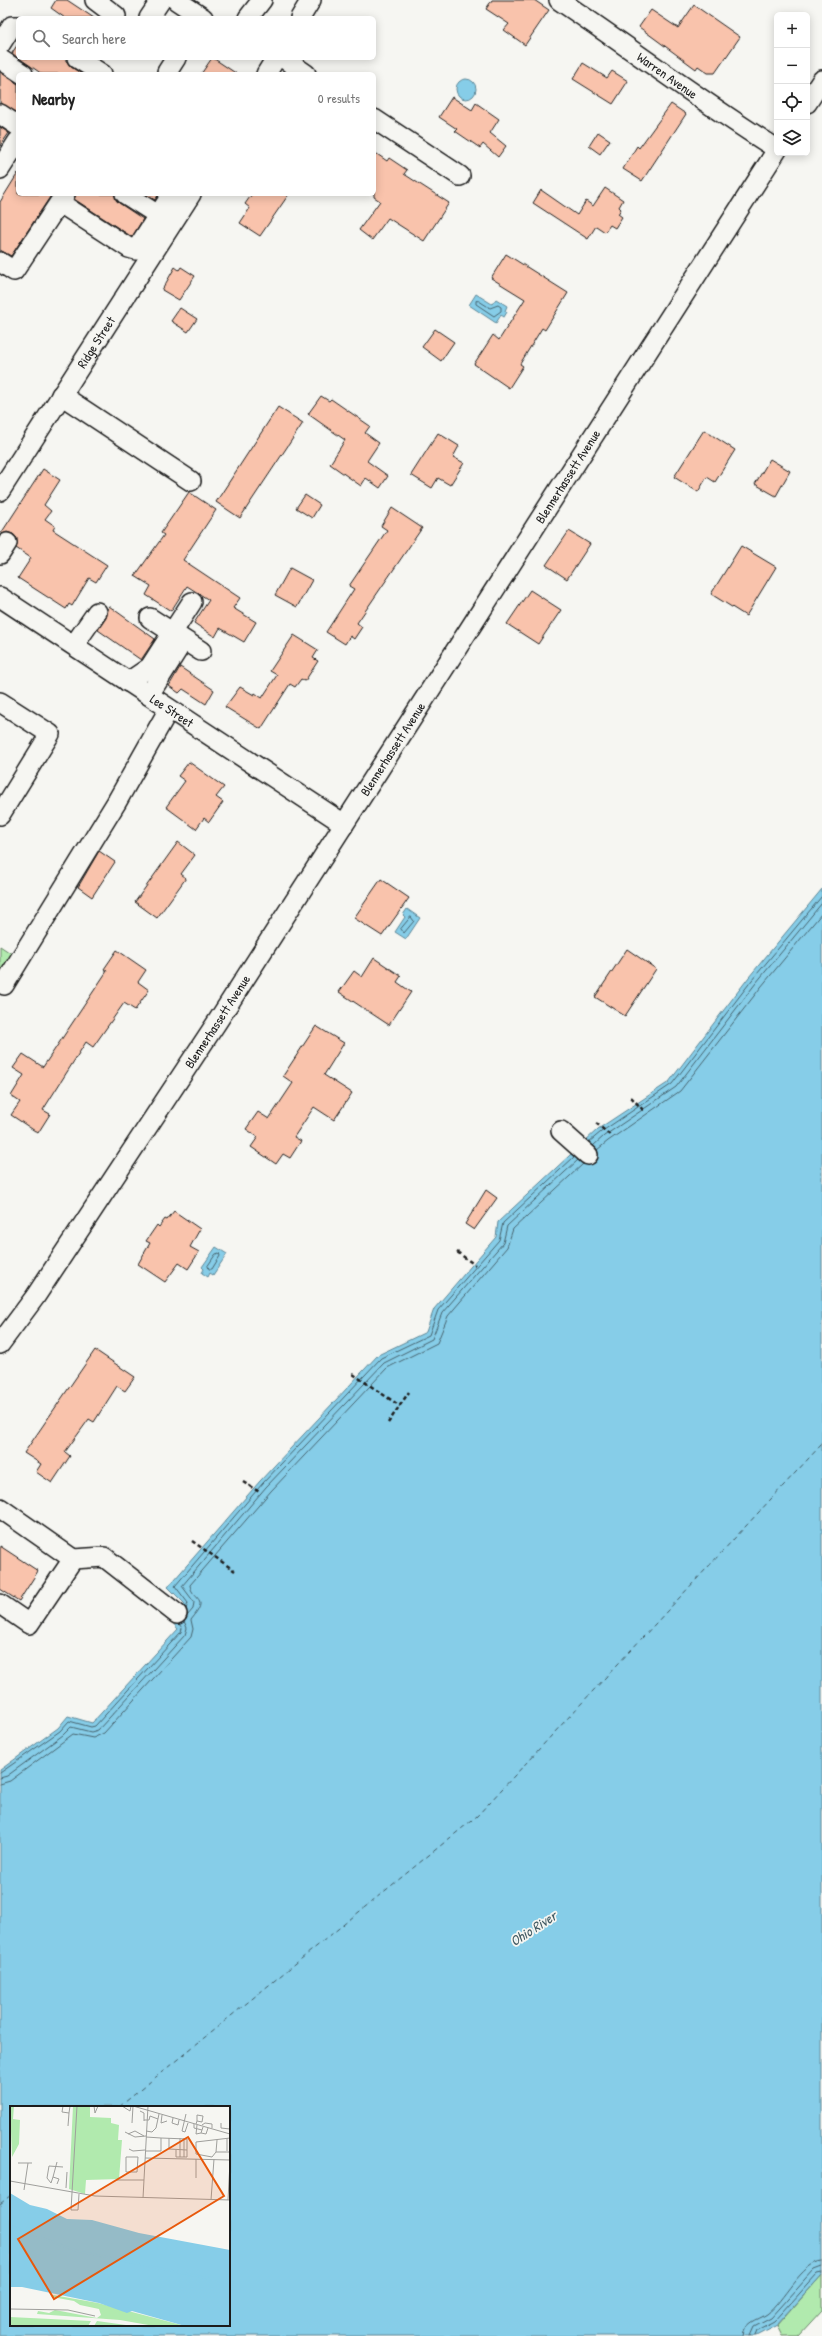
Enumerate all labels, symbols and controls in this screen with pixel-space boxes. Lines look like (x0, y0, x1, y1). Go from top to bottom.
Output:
map controls (774, 12, 810, 156)
button: + (774, 12, 810, 48)
search box (16, 16, 376, 60)
icon: search (30, 27, 52, 49)
text: Search here (62, 28, 126, 49)
street label: Warren Avenue (633, 48, 701, 103)
button: − (774, 48, 810, 84)
button: locate (774, 84, 810, 120)
text: Nearby (32, 87, 75, 110)
text: 0 results (318, 89, 360, 107)
button: layers (774, 120, 810, 156)
street label: Ridge Street (72, 312, 119, 371)
street label: Blennerhassett Avenue (531, 426, 604, 527)
street label: Lee Street (147, 690, 198, 732)
street label: Blennerhassett Avenue (356, 699, 429, 799)
street label: Blennerhassett Avenue (180, 971, 254, 1071)
water label: Ohio River (506, 1905, 561, 1950)
inset map (10, 2106, 230, 2326)

